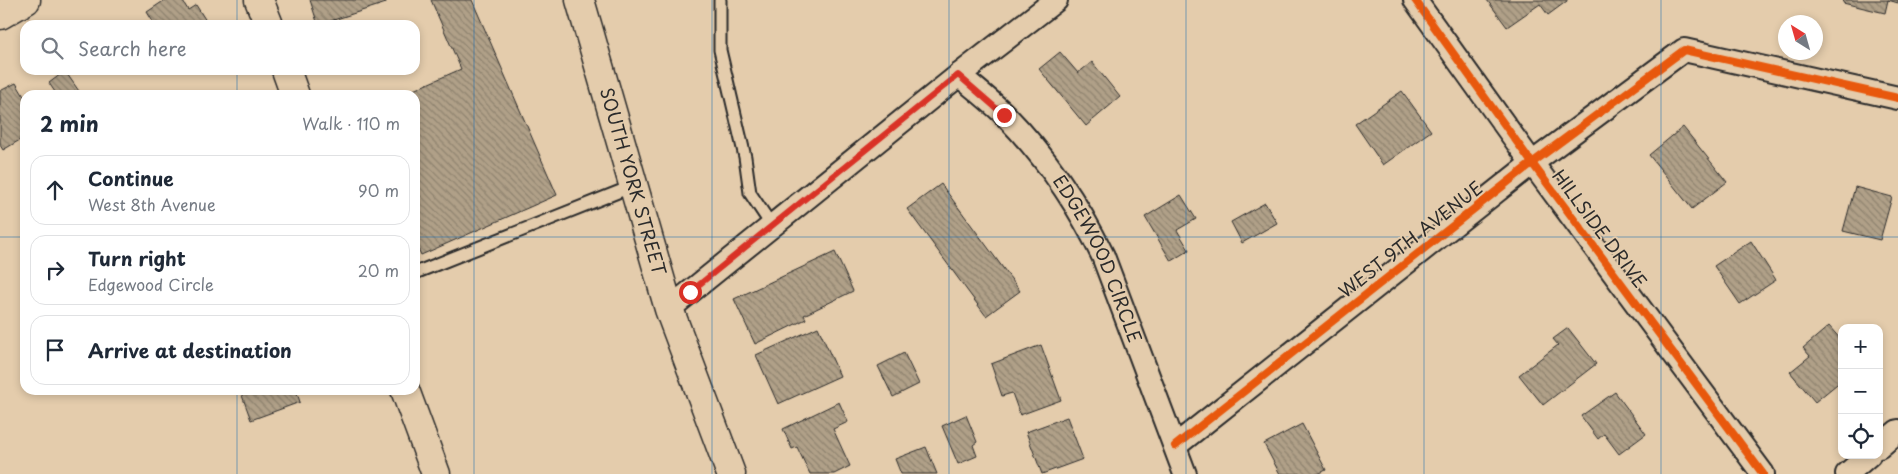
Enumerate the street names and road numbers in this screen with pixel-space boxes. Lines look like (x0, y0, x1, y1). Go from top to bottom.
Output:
street label: SOUTH YORK STREET (594, 84, 674, 279)
street label: HILLSIDE DRIVE (1547, 163, 1654, 293)
street label: EDGEWOOD CIRCLE (1047, 169, 1150, 347)
street label: WEST 9TH AVENUE (1332, 174, 1488, 304)

